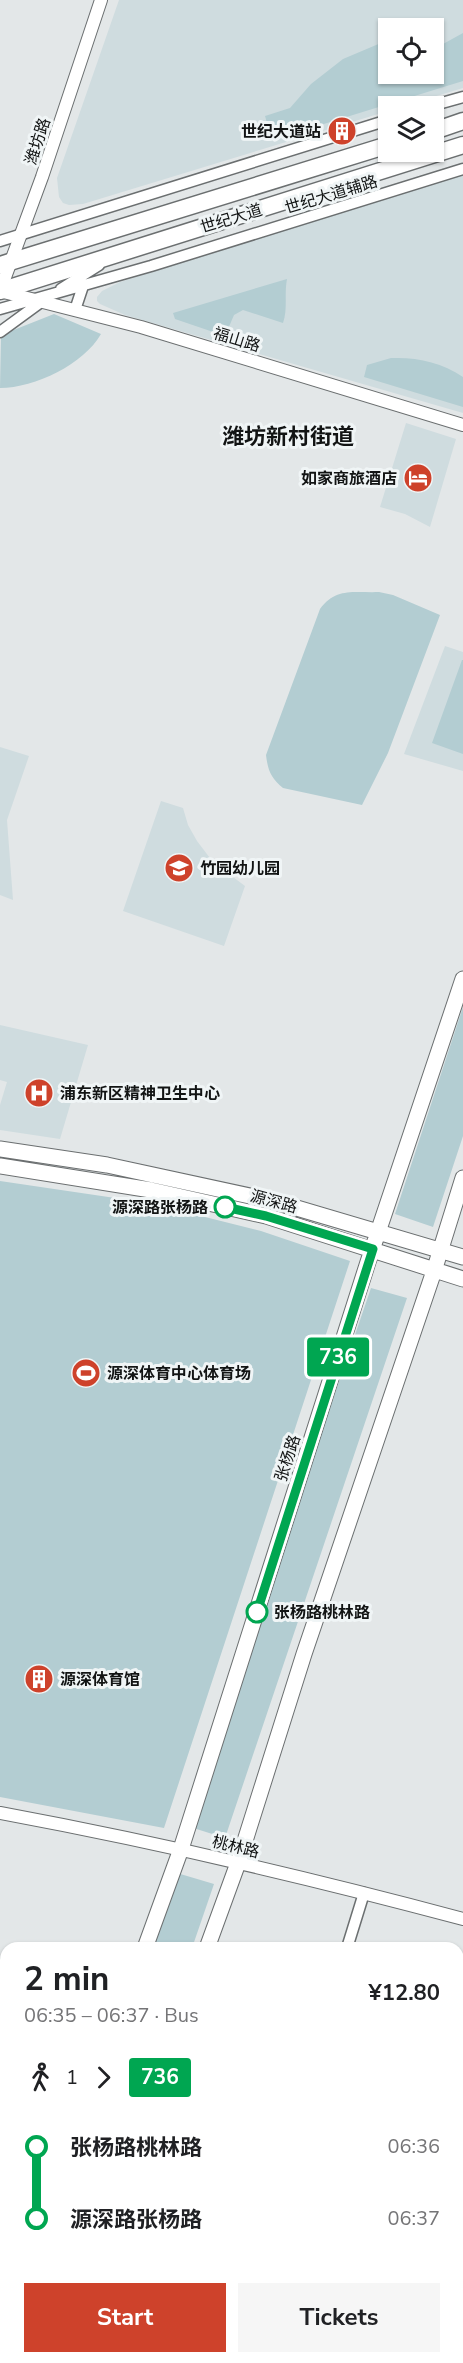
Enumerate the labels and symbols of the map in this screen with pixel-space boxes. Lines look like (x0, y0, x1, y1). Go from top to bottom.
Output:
street label: 潍坊路 (20, 115, 56, 168)
building icon: 世纪大道站 (326, 115, 358, 147)
place label: 世纪大道站 (241, 121, 321, 143)
street label: 世纪大道辅路 (282, 170, 380, 220)
street label: 世纪大道 (197, 199, 265, 239)
street label: 福山路 (211, 322, 263, 357)
district label: 潍坊新村街道 (222, 422, 354, 452)
hotel icon: 如家商旅酒店 (402, 462, 434, 494)
place label: 如家商旅酒店 (301, 468, 397, 490)
school or university icon: 竹园幼儿园 (163, 852, 195, 884)
place label: 竹园幼儿园 (200, 858, 280, 880)
hospital icon: 浦东新区精神卫生中心 (23, 1077, 55, 1109)
place label: 浦东新区精神卫生中心 (60, 1083, 220, 1105)
street label: 源深路 (248, 1185, 300, 1219)
marker: 源深路张杨路 (214, 1196, 236, 1218)
place label: 源深路张杨路 (112, 1197, 208, 1219)
line badge: 736 (304, 1338, 372, 1376)
sports icon: 源深体育中心体育场 (70, 1357, 102, 1389)
place label: 源深体育中心体育场 (107, 1363, 251, 1385)
street label: 张杨路 (270, 1432, 306, 1485)
marker: 张杨路桃林路 (246, 1601, 268, 1623)
place label: 张杨路桃林路 (274, 1602, 370, 1624)
building icon: 源深体育馆 (23, 1663, 55, 1695)
place label: 源深体育馆 (60, 1669, 140, 1691)
street label: 桃林路 (210, 1830, 262, 1863)

